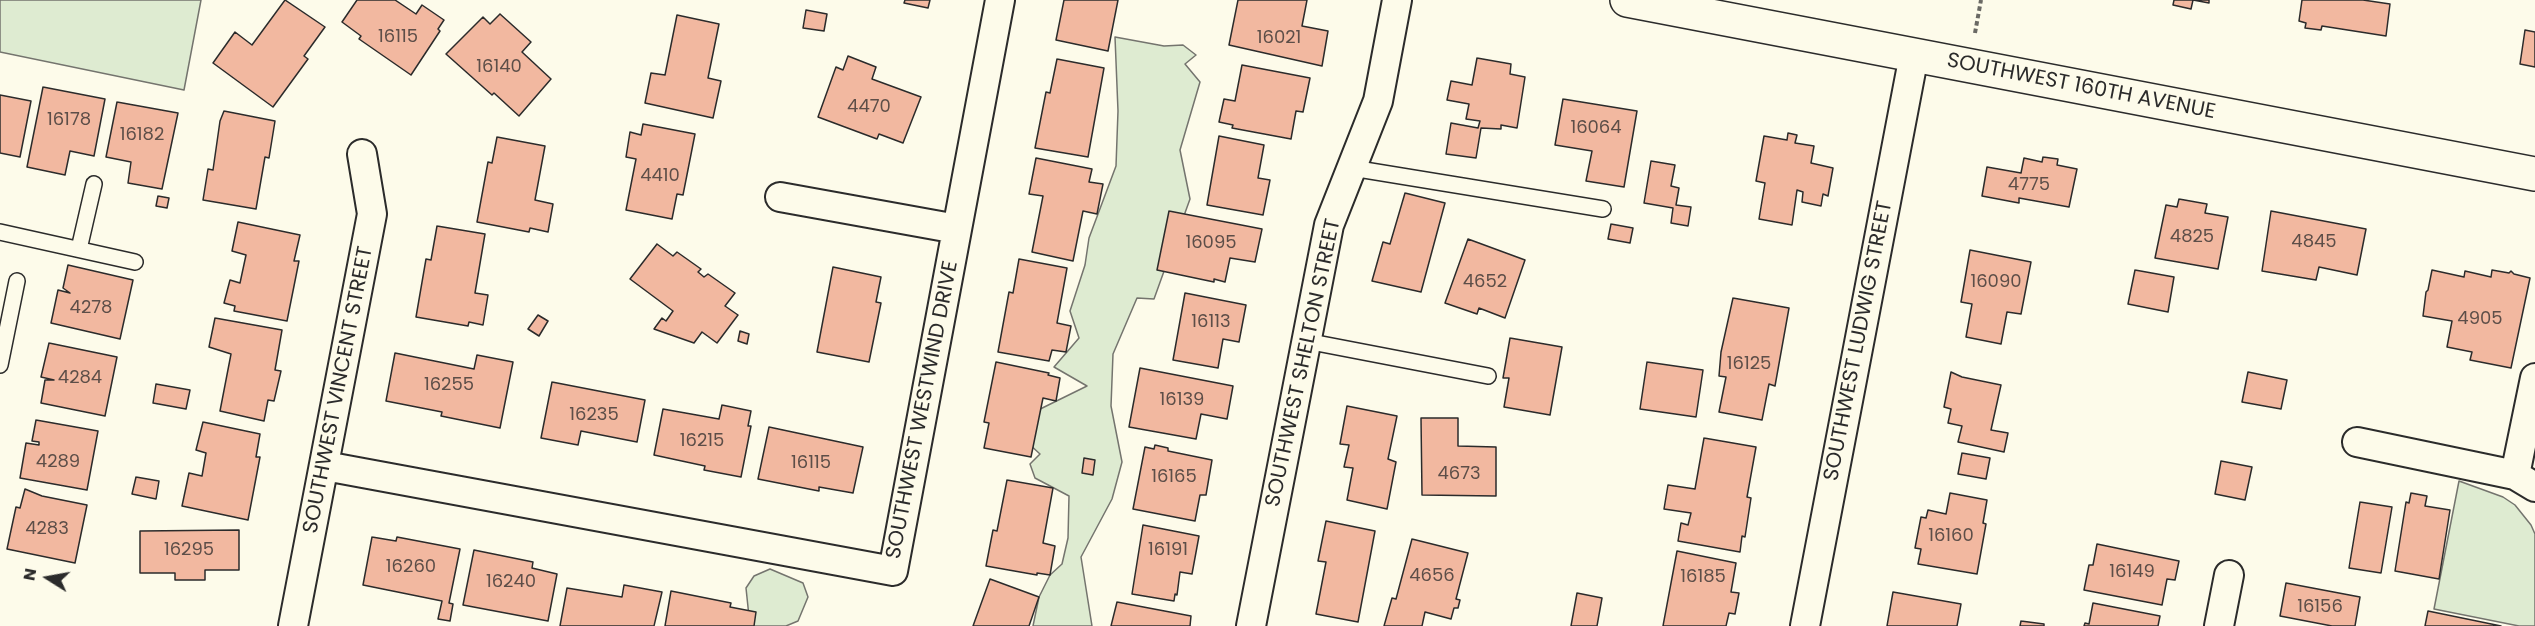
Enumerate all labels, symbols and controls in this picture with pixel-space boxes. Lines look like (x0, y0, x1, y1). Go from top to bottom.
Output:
house number: 16115 (378, 26, 418, 48)
house number: 16021 (1257, 27, 1301, 49)
street label: SOUTHWEST 160TH AVENUE (1945, 49, 2217, 125)
house number: 16140 (476, 56, 522, 78)
house number: 4470 (847, 96, 891, 118)
house number: 16178 (47, 109, 91, 131)
house number: 16064 (1570, 117, 1622, 139)
house number: 16182 (120, 124, 164, 146)
house number: 4410 (640, 165, 680, 187)
house number: 4775 (2008, 174, 2050, 196)
street label: SOUTHWEST LUDWIG STREET (1819, 199, 1899, 483)
street label: SOUTHWEST SHELTON STREET (1261, 217, 1347, 509)
house number: 4825 (2170, 226, 2214, 248)
house number: 4845 (2291, 231, 2337, 253)
house number: 16095 (1185, 232, 1237, 254)
street label: SOUTHWEST VINCENT STREET (299, 244, 379, 536)
street label: SOUTHWEST WESTWIND DRIVE (882, 259, 964, 561)
house number: 4652 (1463, 271, 1507, 293)
house number: 16090 (1970, 271, 2022, 293)
house number: 4278 (70, 297, 112, 319)
house number: 4905 (2457, 308, 2503, 330)
house number: 16113 (1191, 311, 1231, 333)
house number: 16125 (1727, 353, 1771, 375)
house number: 4284 (58, 367, 102, 389)
house number: 16255 (424, 374, 474, 396)
house number: 16139 (1160, 389, 1204, 411)
house number: 16235 (569, 404, 619, 426)
house number: 16215 (680, 430, 724, 452)
house number: 4289 (36, 451, 80, 473)
house number: 16115 (791, 452, 831, 474)
house number: 4673 (1437, 463, 1481, 485)
house number: 16165 (1151, 466, 1197, 488)
house number: 4283 (25, 518, 69, 540)
house number: 16160 (1928, 525, 1974, 547)
house number: 16295 (164, 539, 214, 561)
house number: 16191 (1148, 539, 1188, 561)
north arrow (18, 548, 78, 608)
house number: 16260 (386, 556, 436, 578)
house number: 16149 (2109, 561, 2155, 583)
house number: 4656 (1409, 565, 1455, 587)
text: N (17, 566, 42, 583)
house number: 16185 (1680, 566, 1726, 588)
house number: 16240 (486, 571, 536, 593)
house number: 16156 (2297, 596, 2343, 618)

